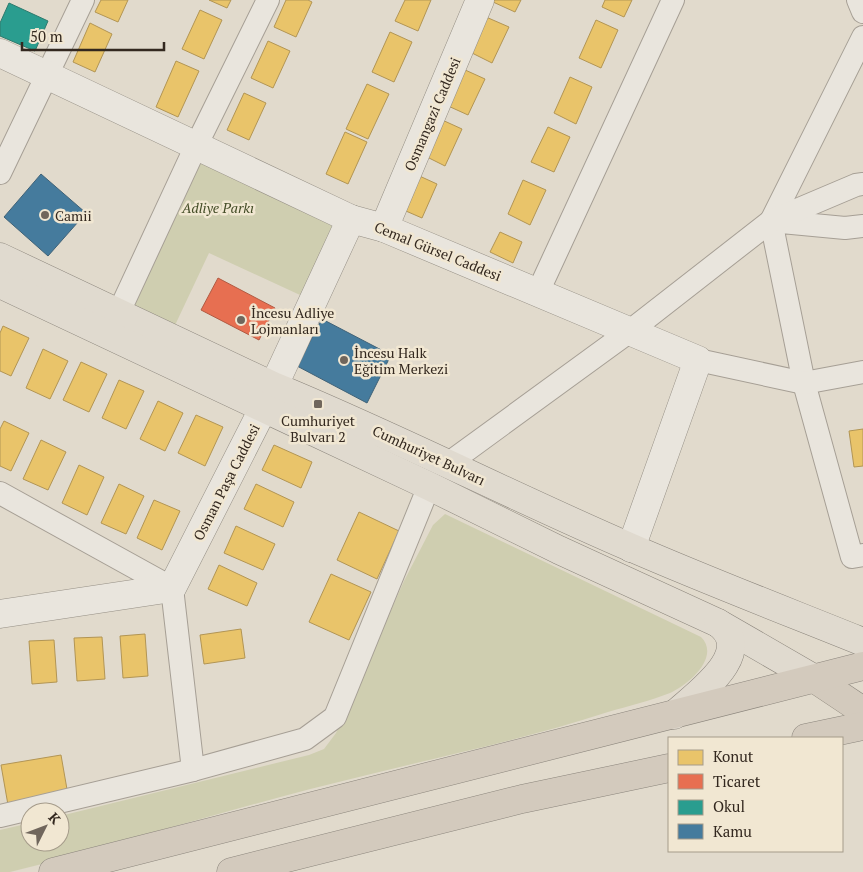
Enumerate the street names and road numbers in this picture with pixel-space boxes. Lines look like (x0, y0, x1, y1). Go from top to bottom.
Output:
street label: Osmangazi Caddesi (399, 54, 465, 174)
street label: Cemal Gürsel Caddesi (372, 217, 504, 285)
street label: Osman Paşa Caddesi (188, 420, 264, 544)
street label: Cumhuriyet Bulvarı (370, 421, 488, 489)

